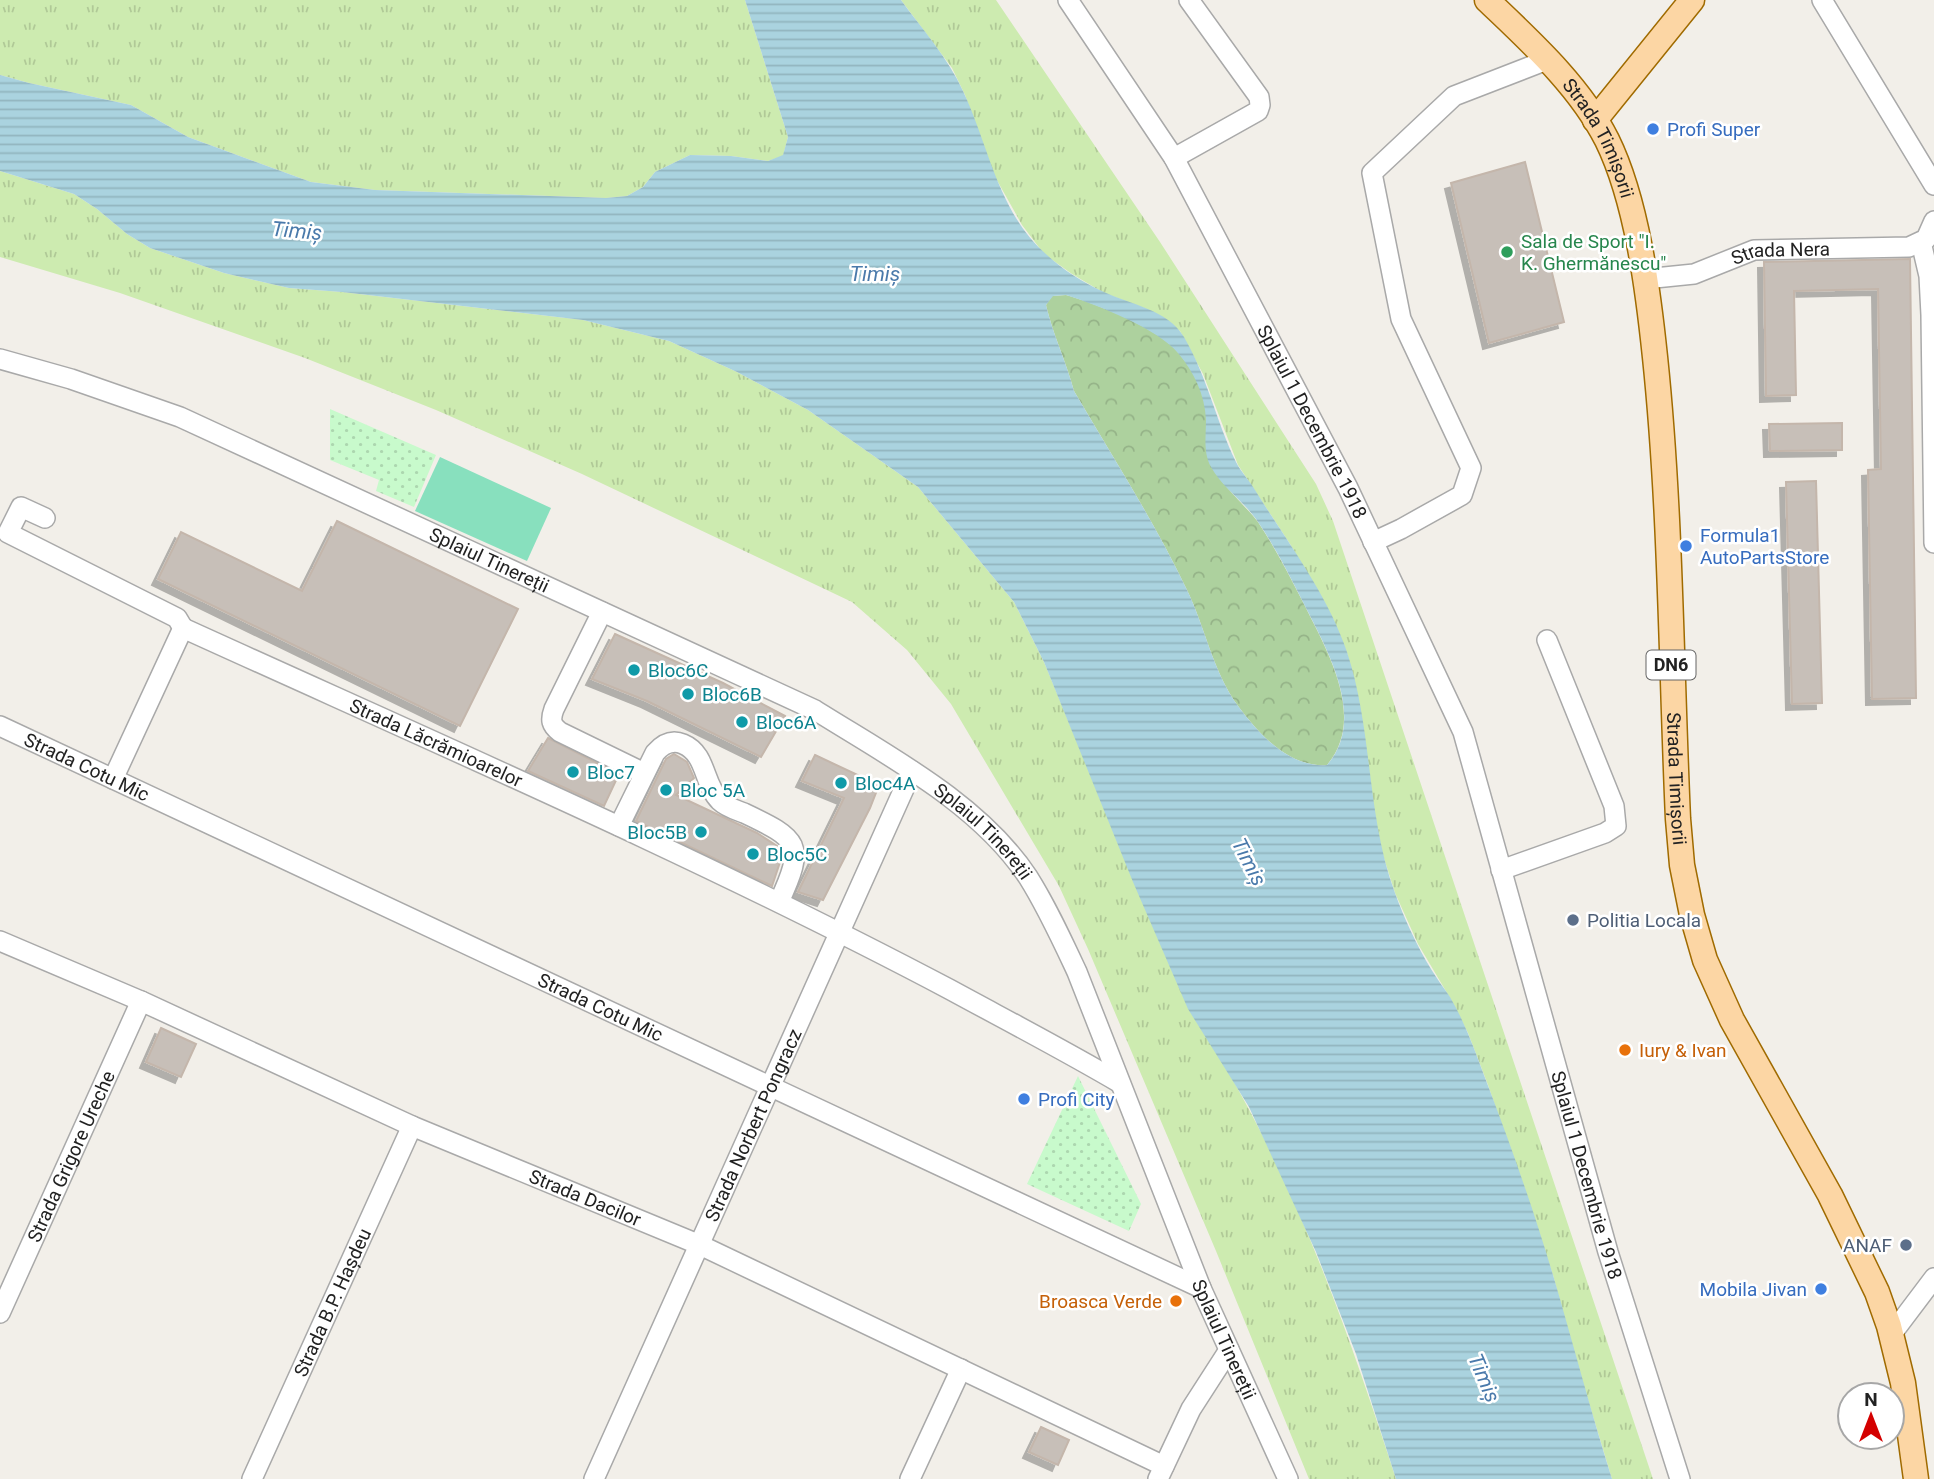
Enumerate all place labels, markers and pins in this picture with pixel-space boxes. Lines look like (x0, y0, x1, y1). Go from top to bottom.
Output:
place label: Profi Super (1667, 118, 1761, 141)
marker: Profi Super (1645, 121, 1661, 137)
place label: Sala de Sport "I. K. Ghermănescu" (1521, 230, 1666, 275)
marker: Sala de Sport "I. K. Ghermănescu" (1499, 244, 1515, 260)
place label: Formula1 AutoPartsStore (1700, 524, 1829, 569)
marker: Formula1 AutoPartsStore (1678, 538, 1694, 554)
place label: Bloc6C (648, 659, 708, 682)
marker: Bloc6C (626, 662, 642, 678)
place label: Bloc6B (702, 683, 762, 706)
marker: Bloc6B (680, 686, 696, 702)
place label: Bloc6A (756, 711, 817, 734)
marker: Bloc6A (734, 714, 750, 730)
place label: Bloc7 (587, 761, 635, 784)
marker: Bloc7 (565, 764, 581, 780)
place label: Bloc4A (855, 772, 916, 795)
marker: Bloc4A (833, 775, 849, 791)
place label: Bloc 5A (680, 779, 746, 802)
marker: Bloc 5A (658, 782, 674, 798)
place label: Bloc5B (627, 821, 687, 844)
marker: Bloc5B (693, 824, 709, 840)
place label: Bloc5C (767, 843, 827, 866)
marker: Bloc5C (745, 846, 761, 862)
place label: Politia Locala (1587, 909, 1701, 932)
marker: Politia Locala (1565, 912, 1581, 928)
place label: Iury & Ivan (1639, 1039, 1727, 1062)
marker: Iury & Ivan (1617, 1042, 1633, 1058)
place label: Profi City (1038, 1088, 1115, 1111)
marker: Profi City (1016, 1091, 1032, 1107)
place label: ANAF (1843, 1234, 1892, 1257)
marker: ANAF (1898, 1237, 1914, 1253)
place label: Mobila Jivan (1700, 1278, 1807, 1301)
marker: Mobila Jivan (1813, 1281, 1829, 1297)
place label: Broasca Verde (1039, 1290, 1162, 1313)
marker: Broasca Verde (1168, 1293, 1184, 1309)

